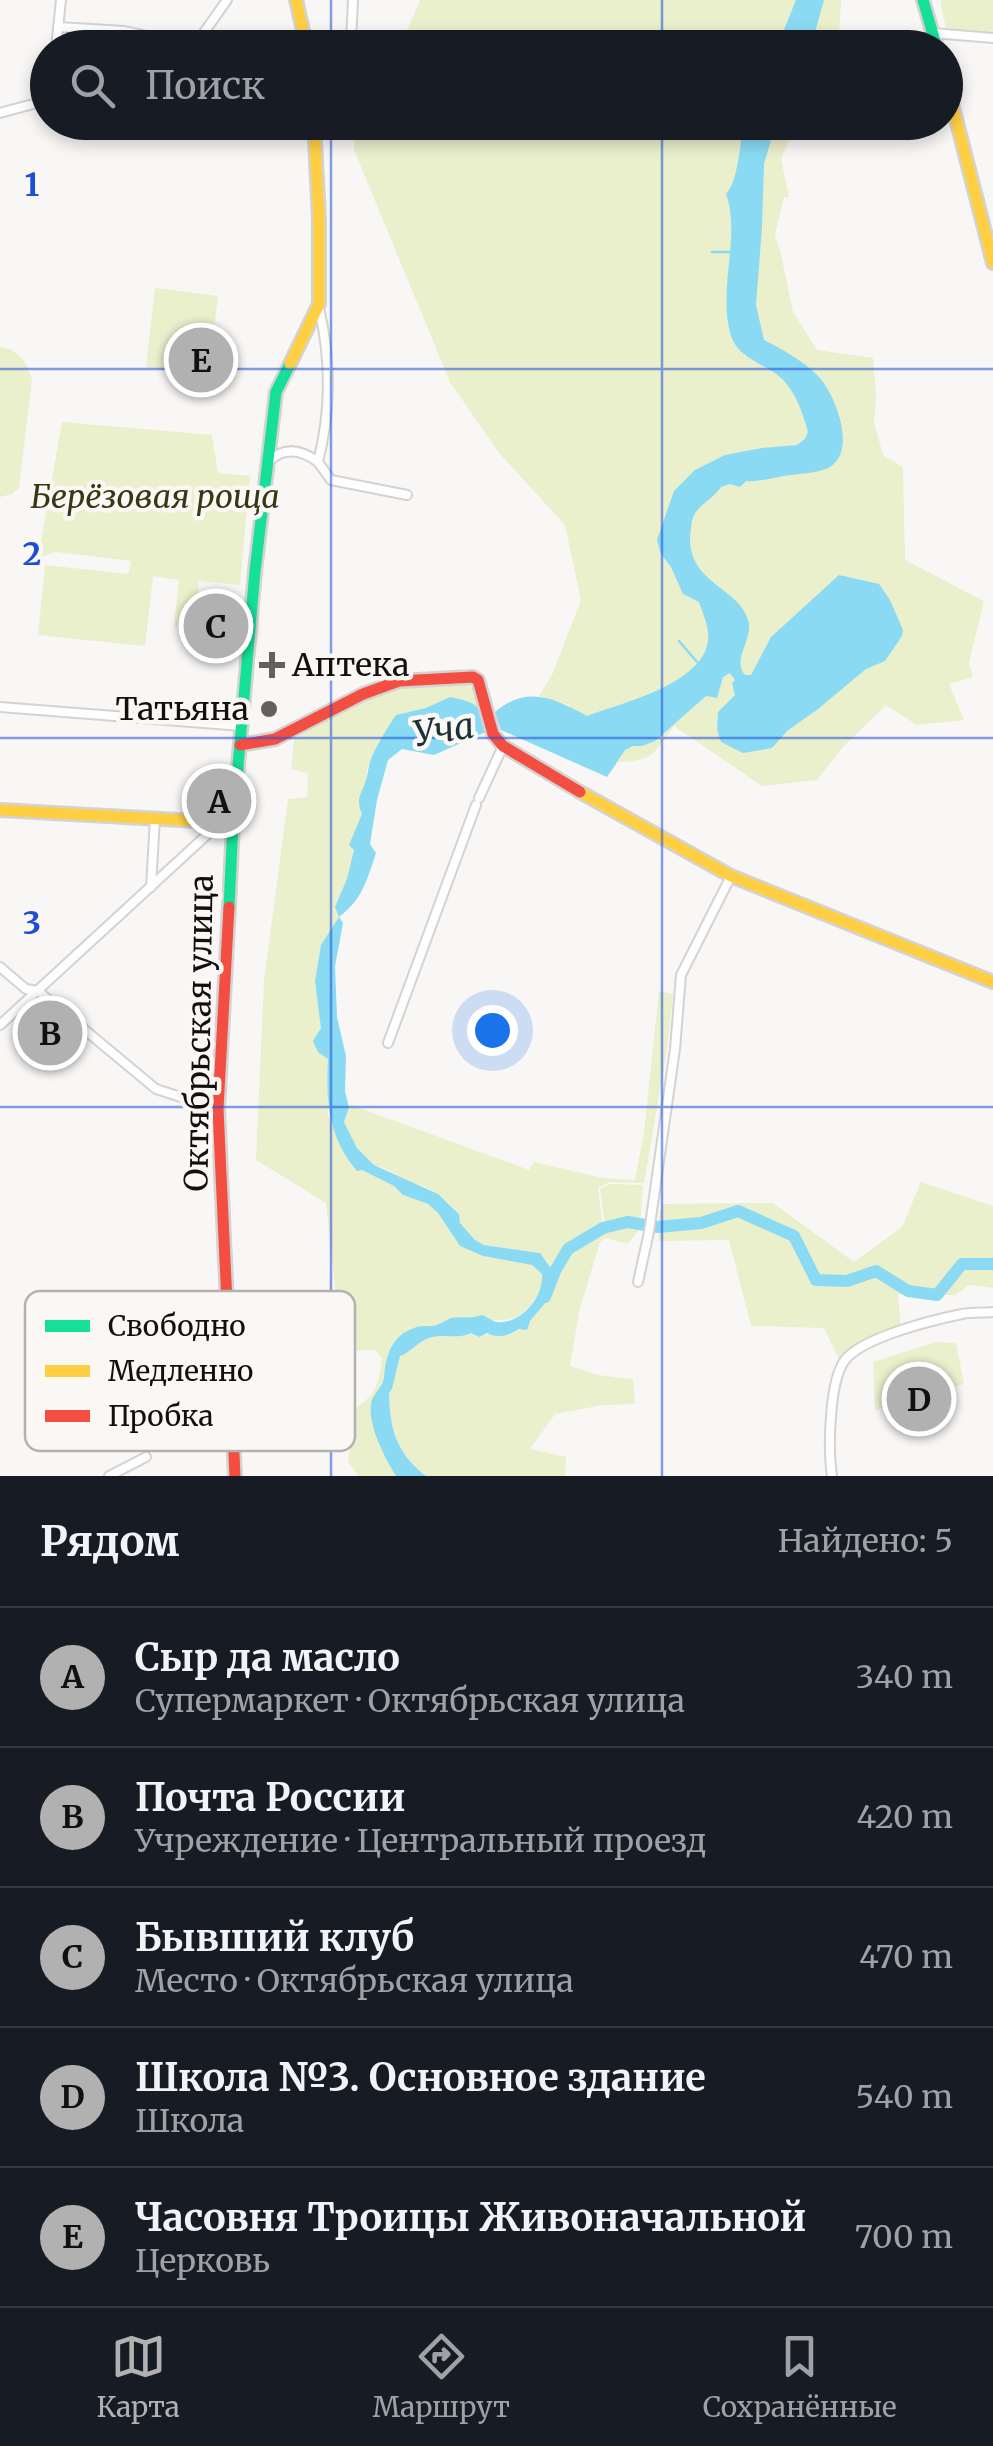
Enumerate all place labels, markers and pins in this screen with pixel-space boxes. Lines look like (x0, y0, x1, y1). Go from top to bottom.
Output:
pin: E (168, 322, 234, 398)
pin: C (184, 588, 248, 664)
place label: Аптека (291, 645, 409, 685)
marker: Аптека (261, 654, 283, 676)
place label: Татьяна (115, 689, 249, 729)
marker: Татьяна (258, 698, 280, 720)
pin: A (186, 764, 252, 838)
pin: B (18, 996, 82, 1070)
pin: D (886, 1362, 952, 1436)

